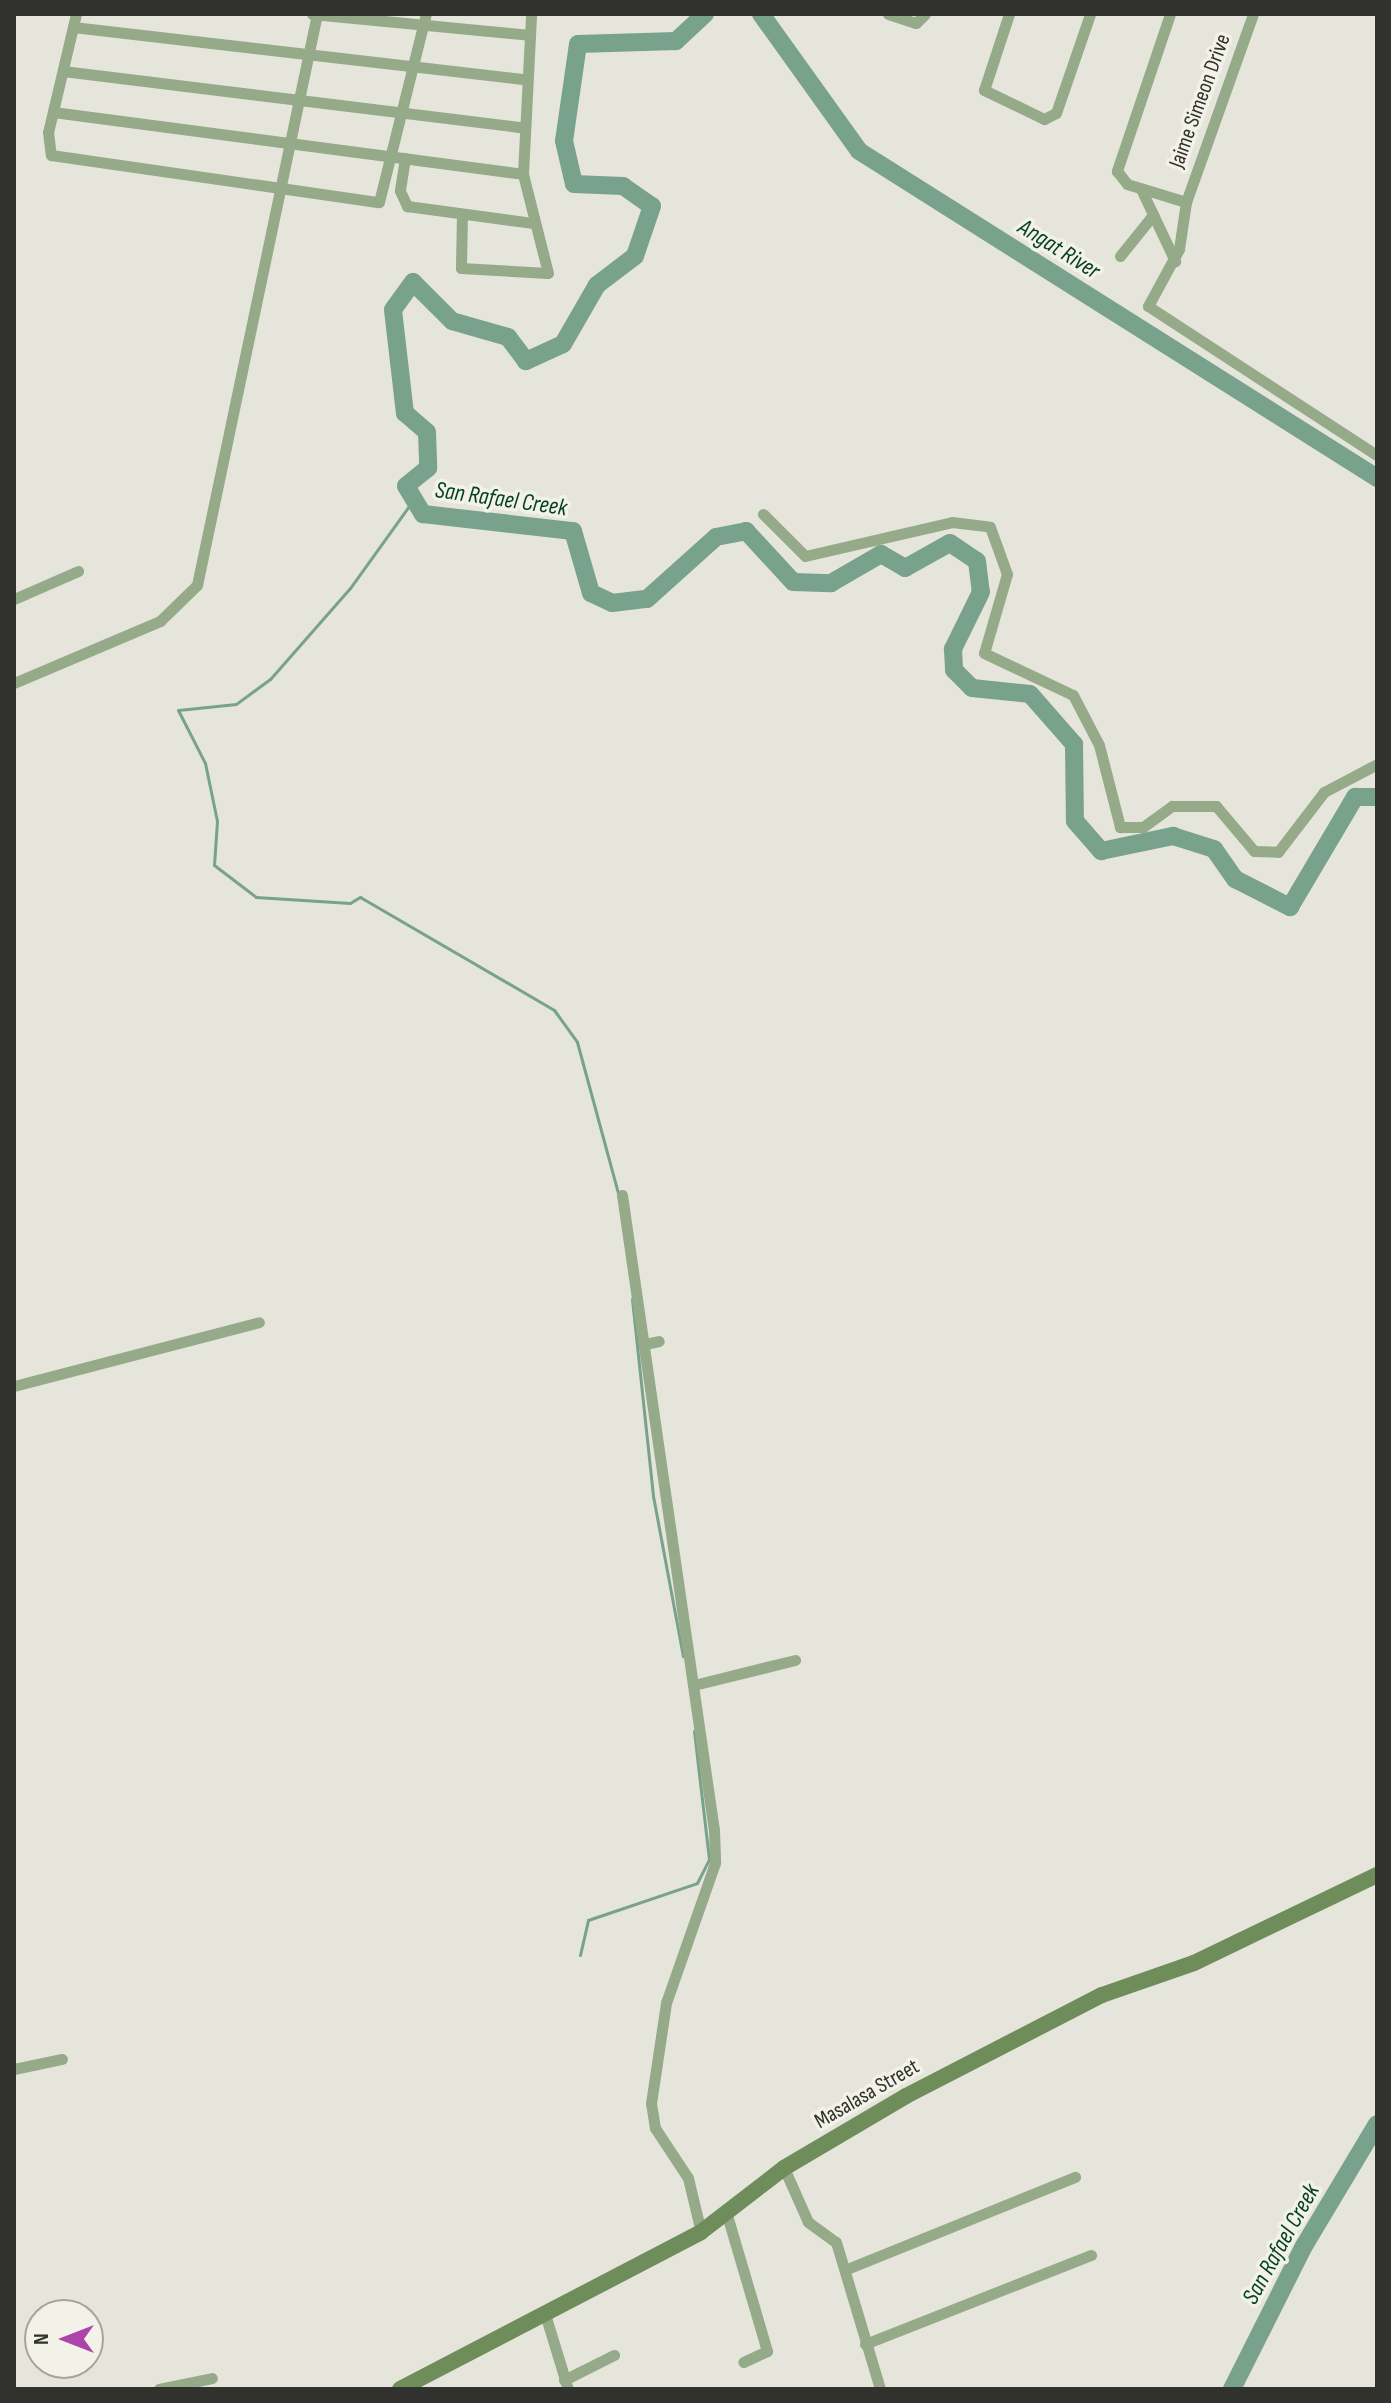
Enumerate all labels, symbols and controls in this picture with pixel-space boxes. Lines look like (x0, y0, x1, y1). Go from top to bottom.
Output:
street label: Jaime Simeon Drive (1164, 30, 1236, 172)
water label: Angat River (1013, 213, 1105, 285)
water label: San Rafael Creek (433, 475, 569, 523)
street label: Masalasa Street (810, 2053, 924, 2135)
water label: San Rafael Creek (1236, 2179, 1326, 2309)
north arrow (24, 2299, 104, 2379)
text: N (28, 2333, 55, 2345)

